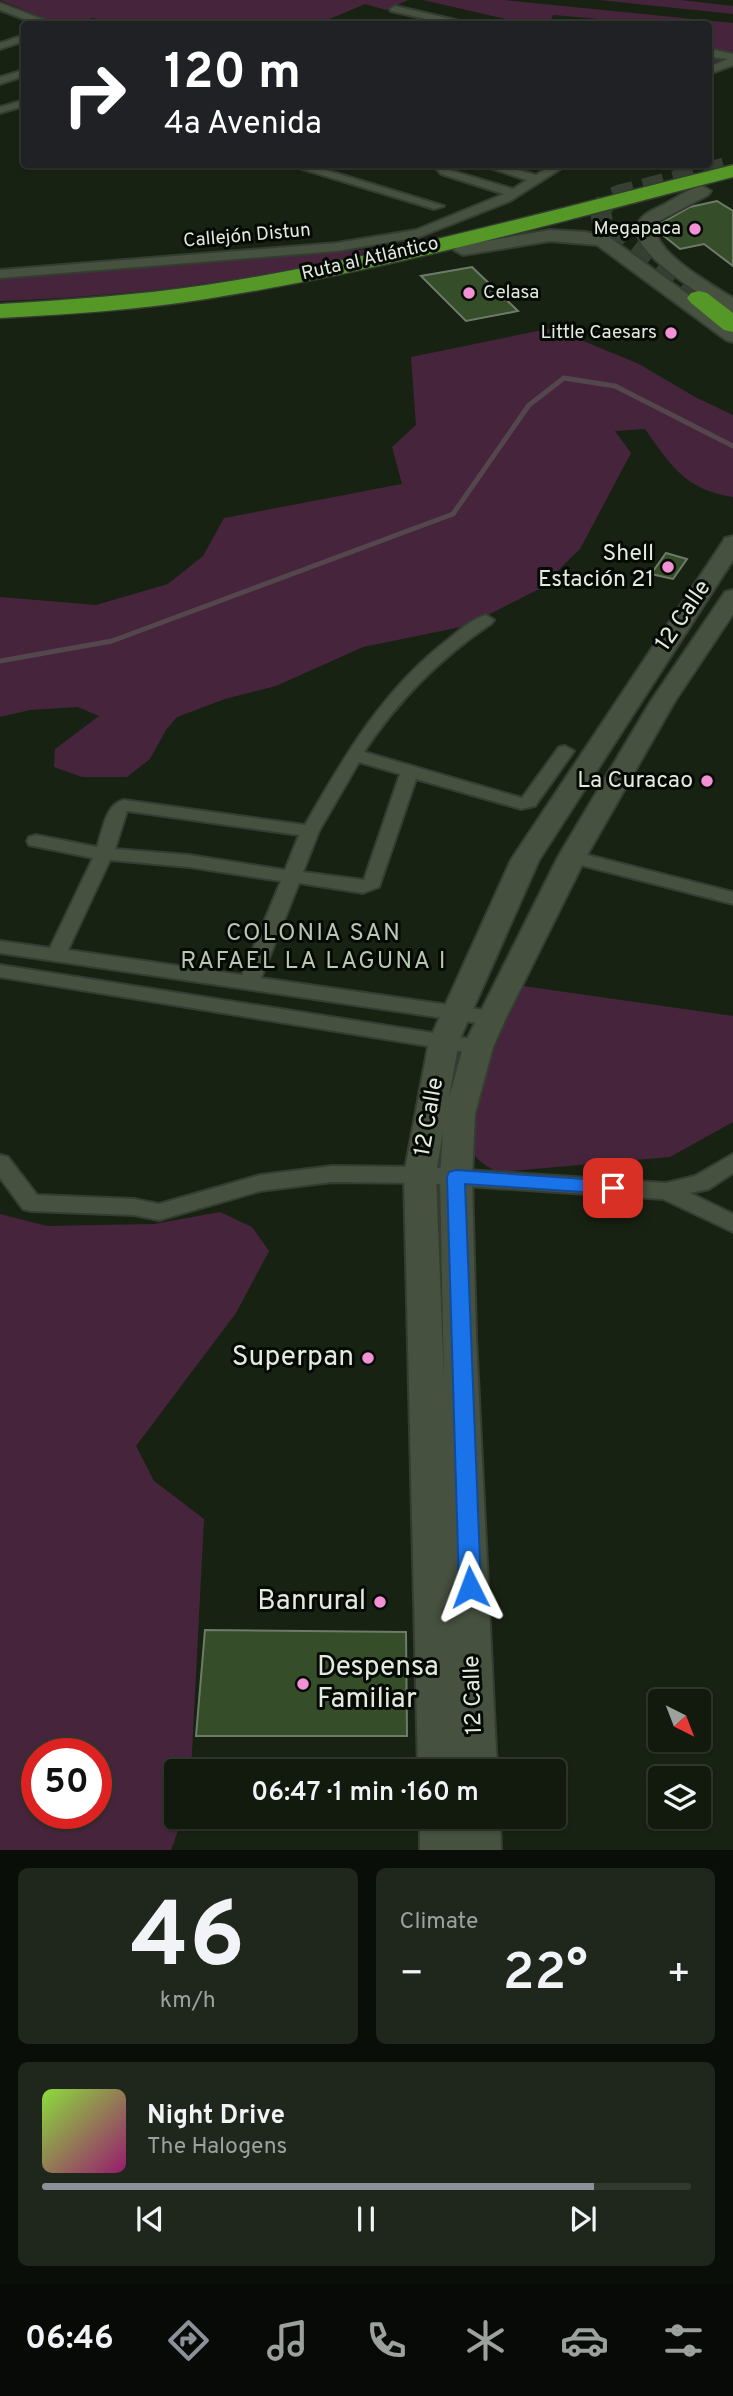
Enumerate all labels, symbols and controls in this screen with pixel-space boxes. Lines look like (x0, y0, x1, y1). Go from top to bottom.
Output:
text: 120 m (164, 44, 301, 106)
icon: right (49, 49, 140, 140)
text: 4a Avenida (164, 105, 322, 145)
place label: Megapaca (593, 217, 681, 241)
street label: Callejón Distun (182, 218, 312, 254)
marker: Megapaca (687, 221, 703, 237)
street label: Ruta al Atlántico (299, 232, 441, 286)
place label: Celasa (483, 281, 539, 305)
marker: Celasa (461, 285, 477, 301)
place label: Little Caesars (541, 321, 657, 345)
marker: Little Caesars (663, 325, 679, 341)
place label: Shell Estación 21 (538, 540, 654, 595)
marker: Shell Estación 21 (660, 559, 676, 575)
street label: 12 Calle (650, 575, 718, 657)
place label: La Curacao (577, 767, 693, 796)
marker: La Curacao (699, 773, 715, 789)
district label: COLONIA SAN RAFAEL LA LAGUNA I (180, 919, 448, 977)
street label: 12 Calle (409, 1075, 451, 1159)
pin (583, 1158, 643, 1218)
icon: arrive (594, 1169, 632, 1207)
place label: Superpan (232, 1340, 354, 1376)
marker: Superpan (360, 1350, 376, 1366)
position arrow (433, 1550, 507, 1624)
place label: Banrural (257, 1584, 366, 1620)
marker: Banrural (372, 1594, 388, 1610)
place label: Despensa Familiar (317, 1650, 439, 1718)
street label: 12 Calle (458, 1655, 490, 1735)
marker: Despensa Familiar (295, 1676, 311, 1692)
north arrow (648, 1689, 710, 1752)
map controls (648, 1689, 711, 1829)
speed limit sign: 50 (21, 1738, 112, 1829)
button: layers (648, 1766, 711, 1829)
text: 06:47 · 1 min · 160 m (251, 1777, 479, 1810)
text: 46 (131, 1884, 245, 1999)
text: Climate (400, 1908, 478, 1937)
text: 22° (503, 1942, 588, 2008)
text: − (400, 1951, 424, 2000)
text: + (666, 1951, 691, 2000)
text: km/h (160, 1987, 216, 2016)
text: Night Drive (147, 2100, 285, 2133)
text: The Halogens (147, 2133, 287, 2162)
icon: previous (131, 2200, 169, 2238)
icon: pause (347, 2200, 385, 2238)
icon: next (564, 2200, 602, 2238)
icon: directions (164, 2316, 213, 2365)
icon: music (263, 2316, 312, 2365)
icon: phone (362, 2316, 411, 2365)
icon: climate (461, 2316, 510, 2365)
icon: car (560, 2316, 609, 2365)
icon: filters (659, 2316, 708, 2365)
text: 06:46 (25, 2320, 114, 2360)

